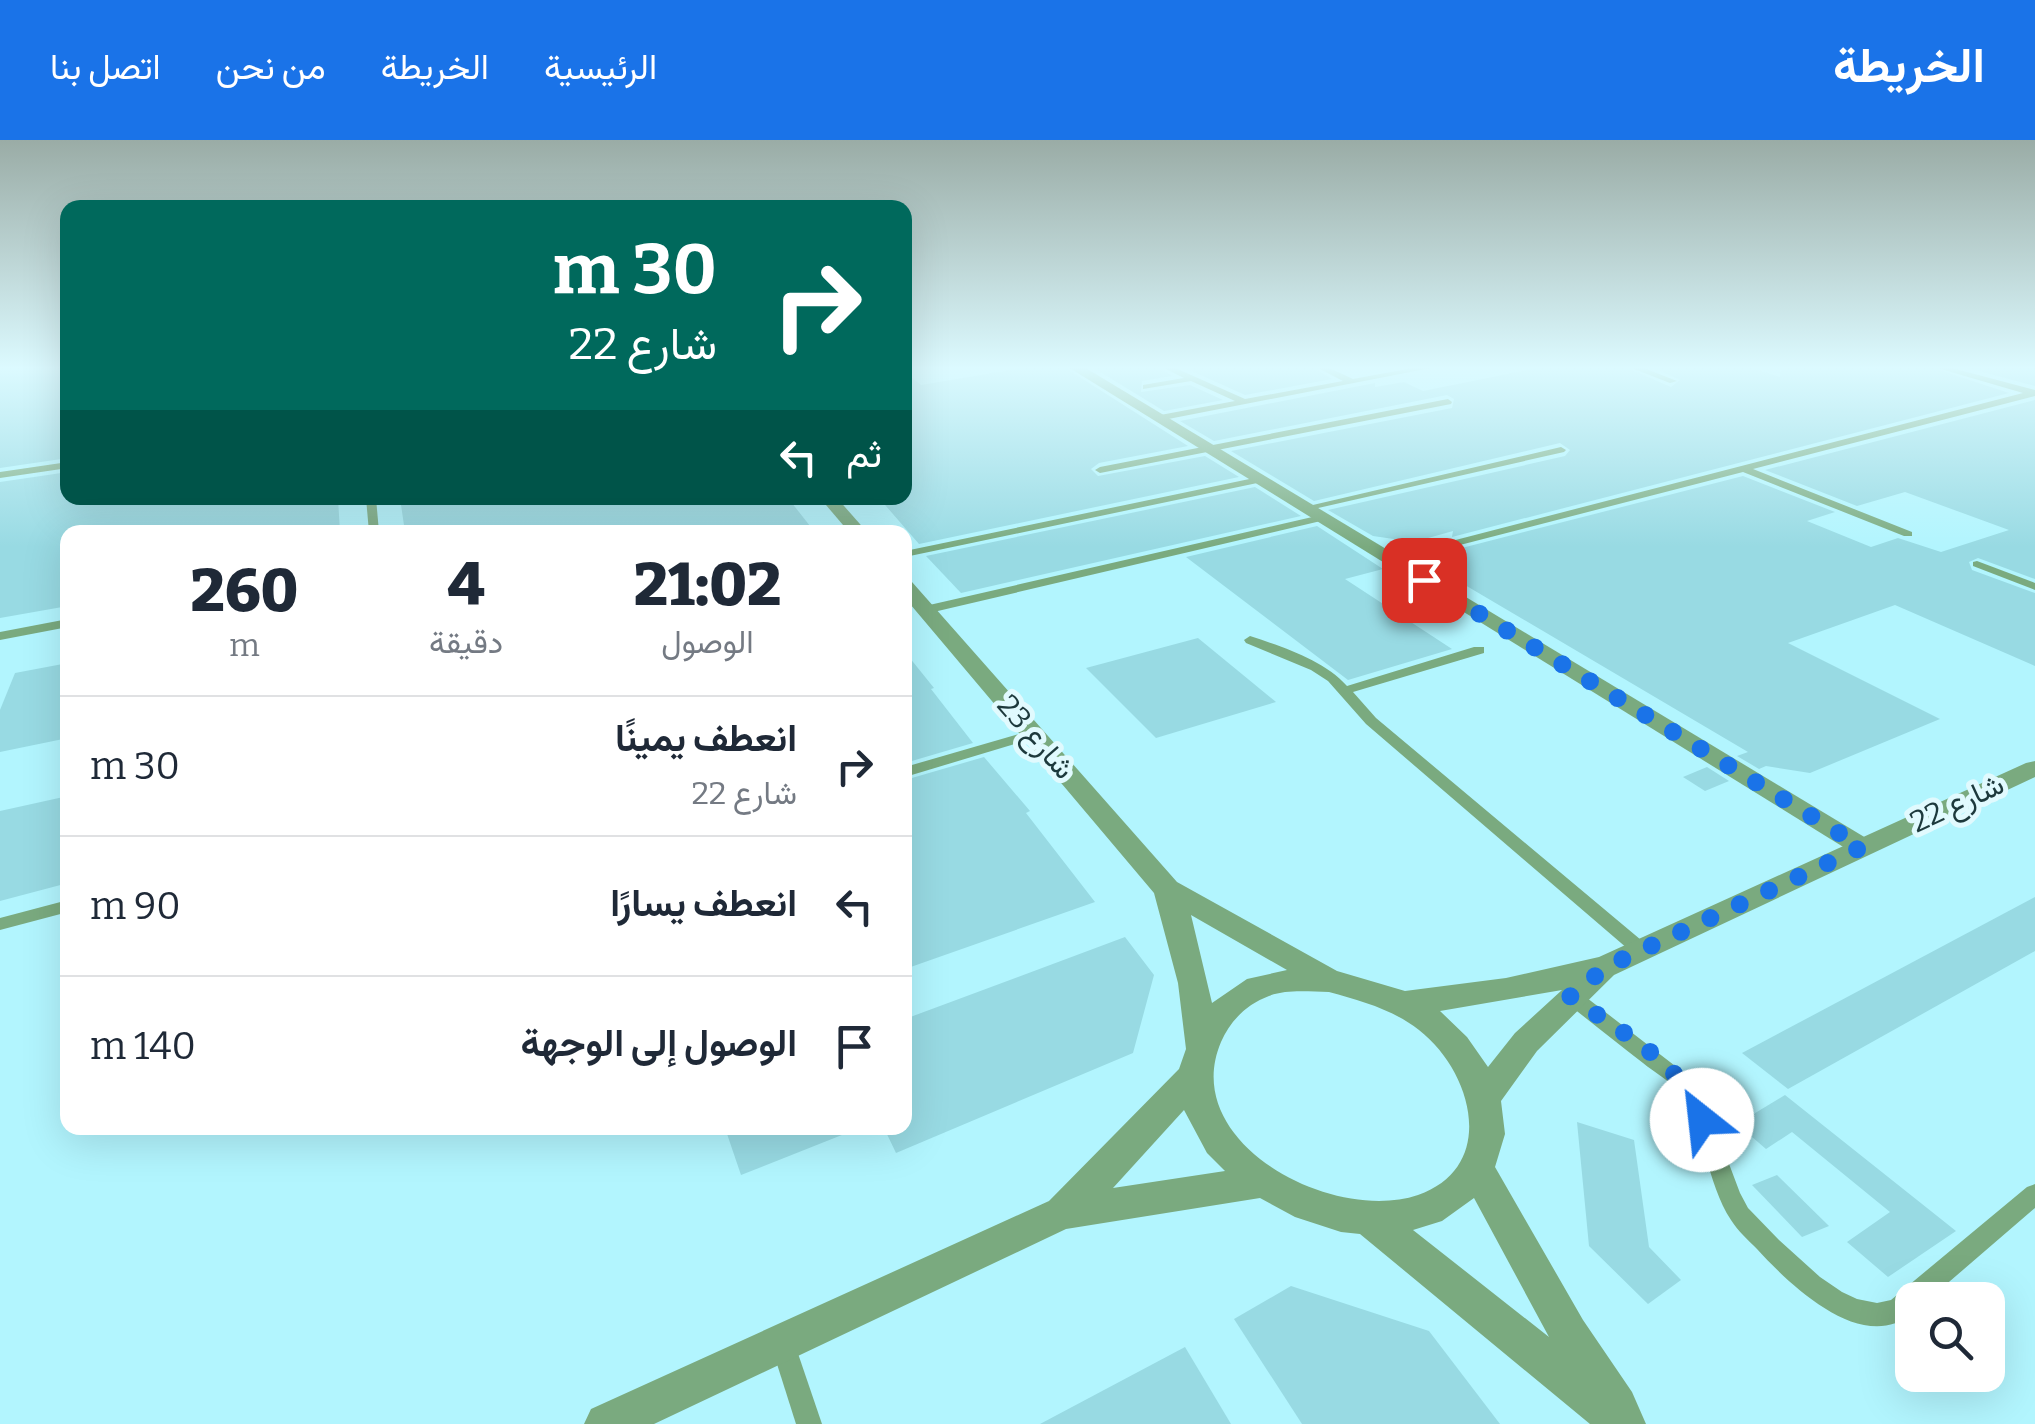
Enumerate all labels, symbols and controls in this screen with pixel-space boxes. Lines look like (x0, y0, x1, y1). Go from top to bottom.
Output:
text: الخريطة (1833, 37, 1985, 95)
text: اتصل بنا (50, 46, 161, 88)
text: من نحن (216, 46, 326, 88)
text: الخريطة (381, 46, 489, 88)
text: الرئيسية (544, 46, 657, 88)
text: 30 m (553, 228, 717, 312)
icon: right (752, 240, 882, 370)
text: شارع 22 (569, 317, 717, 371)
icon: left (771, 430, 826, 485)
text: ثم (846, 431, 882, 477)
pin (1382, 538, 1467, 623)
text: 4 (447, 549, 485, 621)
text: 21:02 (634, 549, 781, 621)
icon: arrive (1397, 553, 1452, 608)
text: 260 (191, 555, 298, 627)
text: دقيقة (429, 623, 503, 661)
text: الوصول (661, 623, 754, 661)
text: m (229, 626, 260, 664)
street label: شارع 23 (988, 688, 1082, 788)
text: انعطف يمينًا (615, 715, 797, 761)
icon: right (827, 739, 882, 794)
text: 30 m (90, 743, 180, 789)
street label: شارع 22 (1905, 766, 2010, 842)
text: شارع 22 (691, 774, 797, 812)
icon: left (827, 879, 882, 934)
text: انعطف يسارًا (610, 880, 797, 926)
text: 90 m (90, 883, 181, 929)
icon: arrive (827, 1019, 882, 1074)
text: الوصول إلى الوجهة (521, 1020, 797, 1066)
text: 140 m (90, 1023, 196, 1069)
position arrow (1650, 1068, 1754, 1172)
map controls (1895, 1282, 2005, 1392)
button: search (1895, 1282, 2005, 1392)

